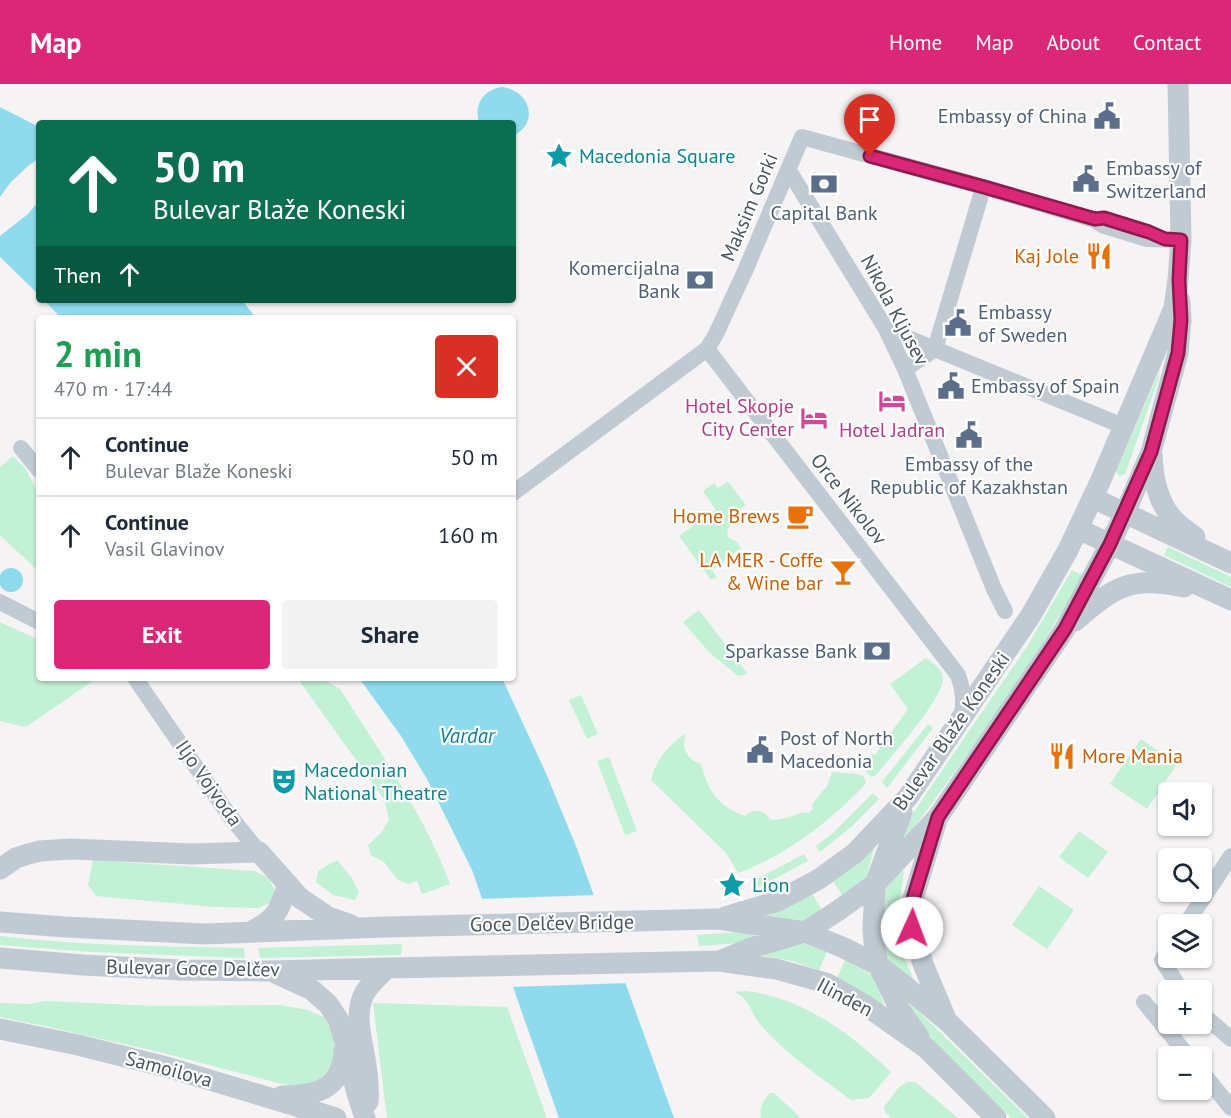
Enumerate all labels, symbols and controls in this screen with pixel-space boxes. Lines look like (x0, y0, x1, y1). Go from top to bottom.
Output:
text: Map (30, 24, 81, 61)
text: Home (889, 29, 942, 56)
text: Map (975, 29, 1014, 56)
text: About (1047, 29, 1100, 56)
text: Contact (1133, 29, 1201, 56)
pin (844, 94, 895, 156)
public building icon: Embassy of China (1092, 101, 1122, 131)
icon: arrive (853, 103, 886, 136)
place label: Embassy of China (938, 103, 1087, 129)
text: 50 m (153, 139, 245, 194)
place icon: Macedonia Square (544, 141, 574, 171)
place label: Macedonia Square (579, 143, 736, 169)
icon: ahead (54, 144, 132, 222)
street label: Maksim Gorki (714, 149, 784, 265)
place label: Embassy of Switzerland (1106, 155, 1207, 204)
public building icon: Embassy of Switzerland (1071, 164, 1101, 194)
bank icon: Capital Bank (809, 169, 839, 199)
text: Bulevar Blaže Koneski (153, 192, 406, 226)
place label: Capital Bank (770, 200, 878, 226)
restaurant icon: Kaj Jole (1084, 241, 1114, 271)
place label: Kaj Jole (1014, 243, 1079, 269)
street label: Nikola Kljusev (855, 250, 935, 370)
place label: Komercijalna Bank (569, 255, 680, 304)
icon: ahead (113, 258, 146, 291)
text: Then (54, 261, 101, 289)
bank icon: Komercijalna Bank (685, 265, 715, 295)
place label: Embassy of Sweden (978, 299, 1067, 348)
public building icon: Embassy of Sweden (943, 308, 973, 338)
text: 2 min (54, 330, 142, 377)
button: close (435, 335, 498, 398)
public building icon: Embassy of Spain (936, 371, 966, 401)
place label: Embassy of Spain (971, 373, 1119, 399)
text: 470 m · 17:44 (54, 376, 172, 402)
hotel icon: Hotel Jadran (877, 386, 907, 416)
place label: Hotel Skopje City Center (685, 393, 794, 442)
hotel icon: Hotel Skopje City Center (799, 403, 829, 433)
place label: Hotel Jadran (839, 417, 945, 443)
public building icon: Embassy of the Republic of Kazakhstan (954, 420, 984, 450)
text: Continue (105, 430, 189, 458)
icon: ahead (54, 441, 87, 474)
text: 50 m (450, 443, 498, 471)
street label: Orce Nikolov (805, 448, 893, 550)
place label: Embassy of the Republic of Kazakhstan (870, 451, 1068, 500)
text: Bulevar Blaže Koneski (105, 458, 293, 484)
cafe icon: Home Brews (785, 501, 815, 531)
place label: Home Brews (673, 503, 780, 529)
text: Continue (105, 508, 189, 536)
icon: ahead (54, 519, 87, 552)
text: 160 m (438, 521, 498, 549)
text: Vasil Glavinov (105, 536, 224, 562)
place label: LA MER - Coffe & Wine bar (699, 547, 823, 596)
bar icon: LA MER - Coffe & Wine bar (828, 557, 858, 587)
button: Exit (54, 600, 270, 669)
button: Share (282, 600, 498, 669)
bank icon: Sparkasse Bank (862, 636, 892, 666)
place label: Sparkasse Bank (725, 638, 857, 664)
street label: Bulevar Blaže Koneski (887, 647, 1015, 815)
water label: Vardar (439, 722, 497, 749)
place label: Post of North Macedonia (780, 725, 893, 774)
street label: Iljo Vojvoda (170, 735, 248, 831)
public building icon: Post of North Macedonia (745, 735, 775, 765)
restaurant icon: More Mania (1047, 741, 1077, 771)
place label: More Mania (1082, 743, 1183, 769)
place label: Macedonian National Theatre (304, 757, 448, 806)
theatre icon: Macedonian National Theatre (269, 766, 299, 796)
map controls (1158, 782, 1212, 1100)
button: sound (1158, 782, 1212, 836)
button: search (1158, 848, 1212, 902)
place icon: Lion (717, 870, 747, 900)
place label: Lion (752, 872, 789, 898)
position arrow (880, 896, 944, 960)
street label: Goce Delčev Bridge (470, 909, 634, 937)
button: layers (1158, 914, 1212, 968)
street label: Bulevar Goce Delčev (106, 953, 280, 983)
street label: Ilinden (812, 971, 878, 1023)
button: + (1158, 980, 1212, 1034)
street label: Samoilova (123, 1045, 215, 1093)
button: − (1158, 1046, 1212, 1100)

